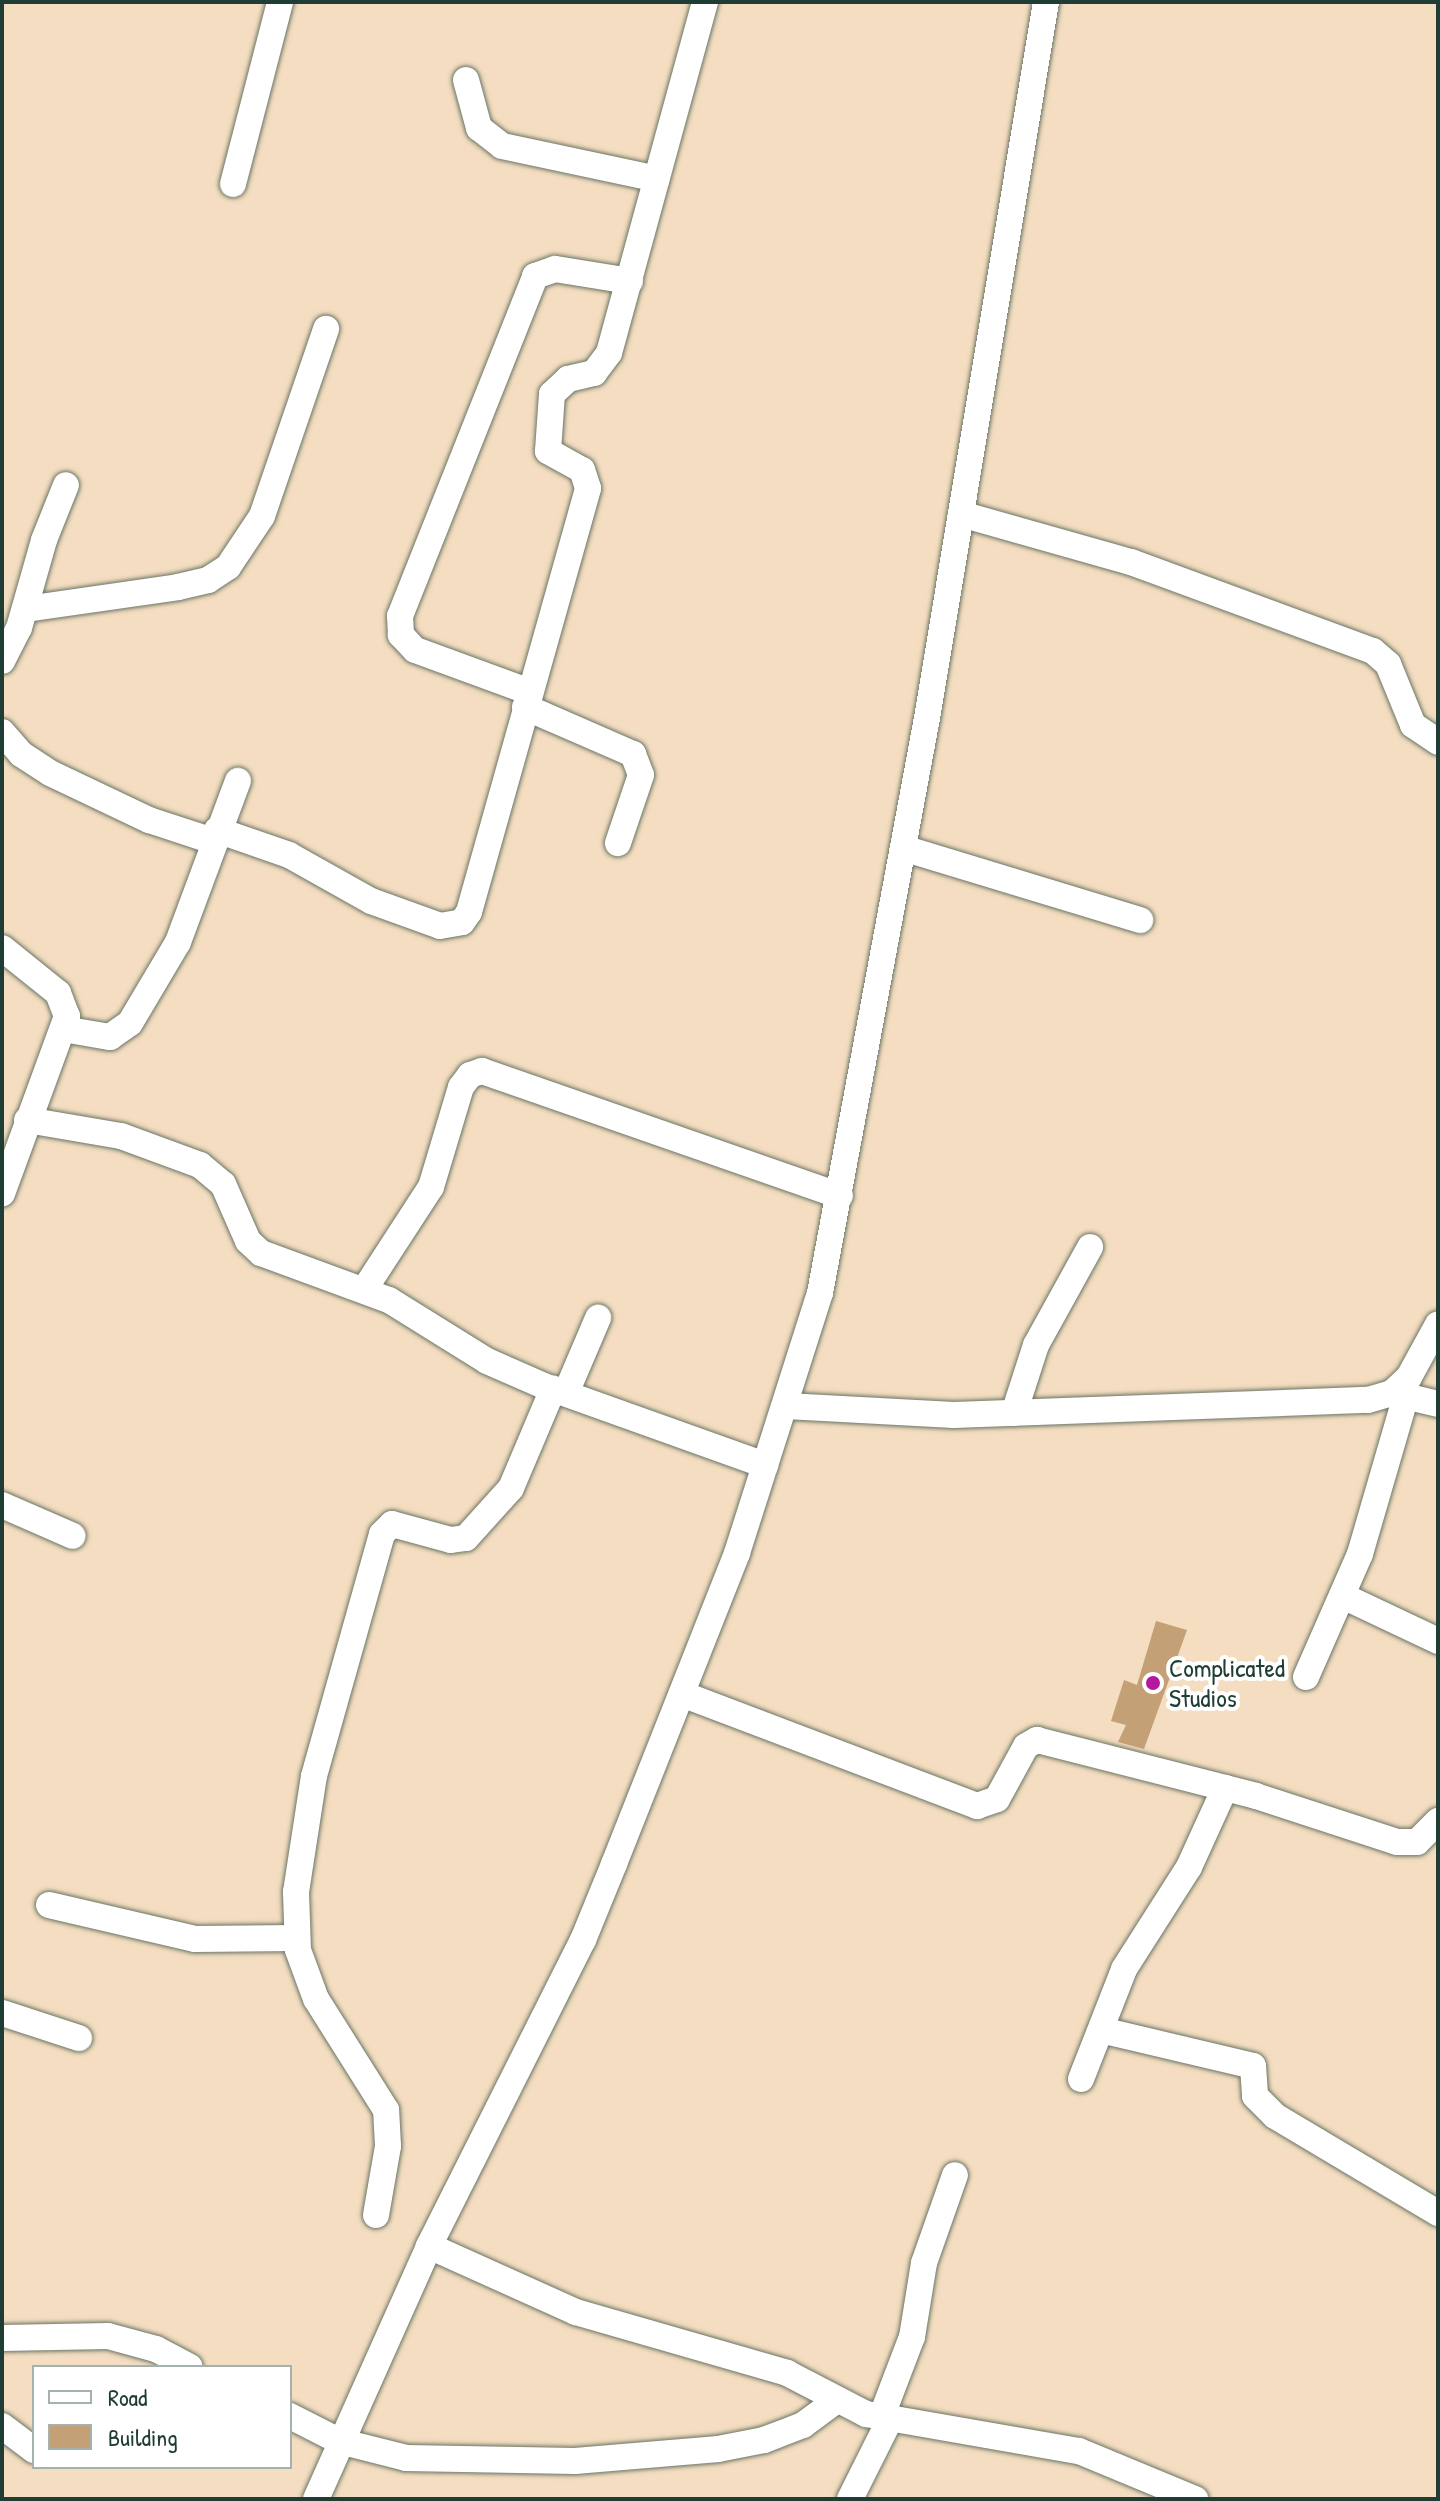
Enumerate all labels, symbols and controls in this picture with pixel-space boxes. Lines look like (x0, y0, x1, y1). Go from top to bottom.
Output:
place label: Complicated Studios (1169, 1652, 1285, 1714)
marker: Complicated Studios (1144, 1674, 1162, 1692)
legend (32, 2365, 292, 2469)
text: Road (108, 2381, 147, 2413)
text: Building (108, 2421, 178, 2453)

